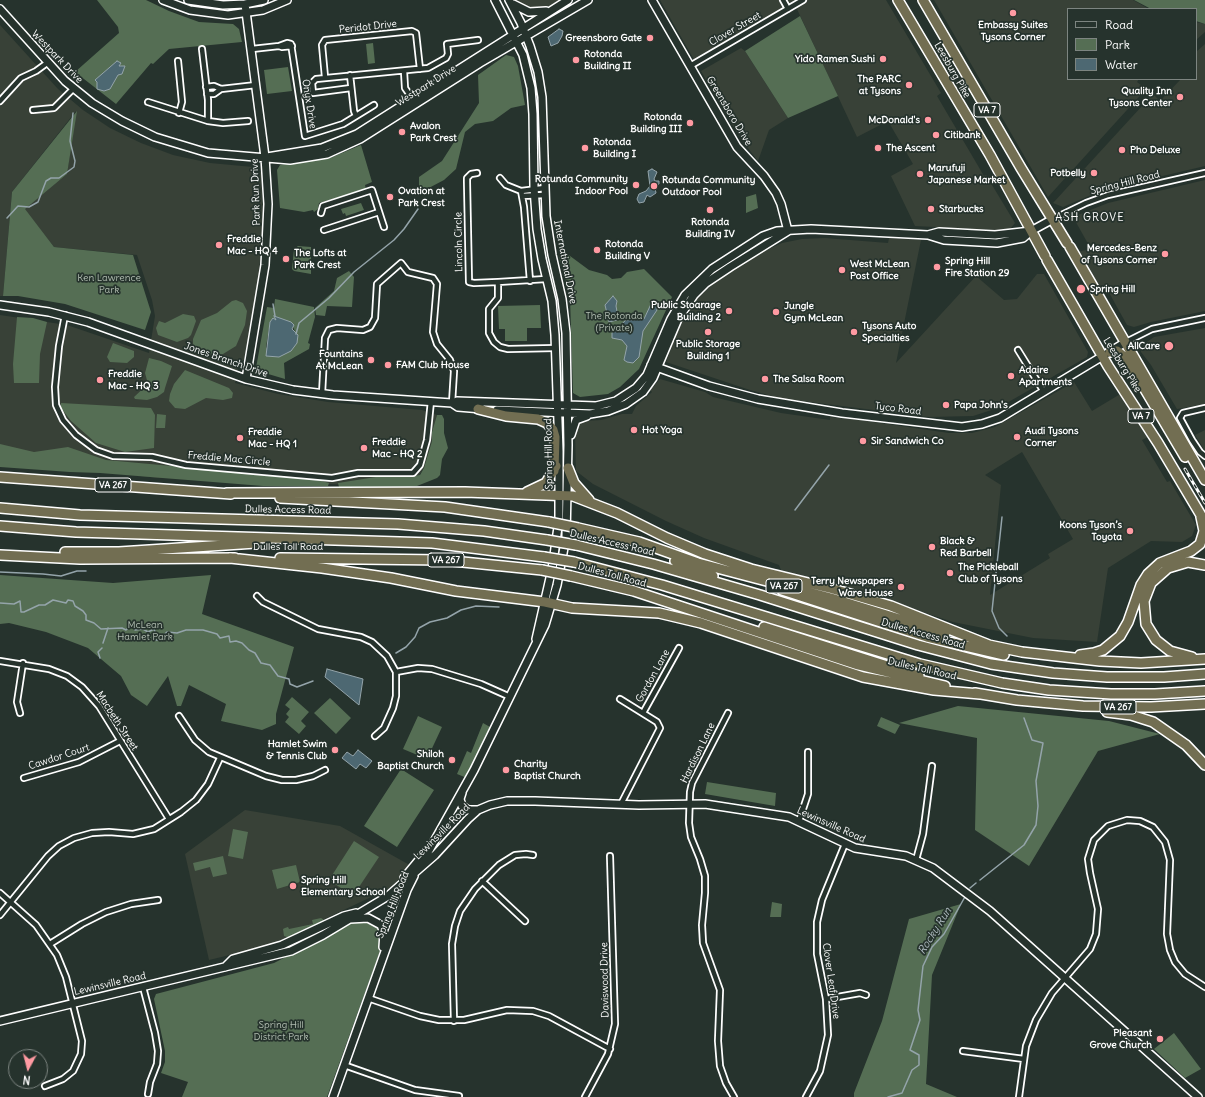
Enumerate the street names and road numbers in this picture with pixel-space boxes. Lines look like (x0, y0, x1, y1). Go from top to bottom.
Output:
street label: Clover Street (707, 9, 763, 49)
street label: Peridot Drive (338, 18, 398, 36)
street label: Westpark Drive (29, 28, 85, 86)
street label: Leesburg Pike (931, 40, 973, 100)
street label: Westpark Drive (394, 63, 458, 109)
street label: Greensboro Drive (704, 74, 754, 148)
street label: Onyx Drive (299, 78, 319, 130)
road number: VA 7 (974, 103, 1000, 117)
street label: Park Run Drive (249, 158, 263, 226)
street label: Spring Hill Road (1089, 169, 1161, 197)
street label: Lincoln Circle (452, 212, 466, 272)
street label: International Drive (551, 219, 579, 305)
street label: Leesburg Pike (1100, 335, 1144, 395)
street label: Jones Branch Drive (183, 340, 269, 380)
street label: Tyco Road (874, 400, 922, 418)
road number: VA 7 (1128, 409, 1154, 423)
street label: Spring Hill Road (542, 418, 556, 490)
street label: Freddie Mac Circle (187, 449, 271, 469)
road number: VA 267 (95, 478, 131, 492)
street label: Dulles Access Road (245, 503, 331, 517)
street label: Dulles Access Road (569, 527, 655, 559)
street label: Dulles Toll Road (253, 541, 323, 553)
road number: VA 267 (428, 553, 464, 567)
street label: Dulles Toll Road (577, 560, 647, 590)
road number: VA 267 (766, 579, 802, 593)
street label: Dulles Access Road (880, 616, 966, 652)
street label: Gordon Lane (634, 647, 672, 705)
street label: Dulles Toll Road (886, 655, 958, 683)
street label: Macbeth Street (93, 689, 141, 753)
road number: VA 267 (1100, 700, 1136, 714)
street label: Hardison Lane (678, 721, 718, 785)
street label: Cawdor Court (27, 741, 91, 773)
street label: Lewinsville Road (412, 802, 472, 862)
street label: Lewinsville Road (795, 805, 867, 845)
street label: Spring Hill Road (374, 870, 412, 940)
street label: Daviswood Drive (598, 942, 612, 1018)
street label: Clover Leaf Drive (820, 942, 842, 1020)
street label: Lewinsville Road (73, 970, 147, 998)

